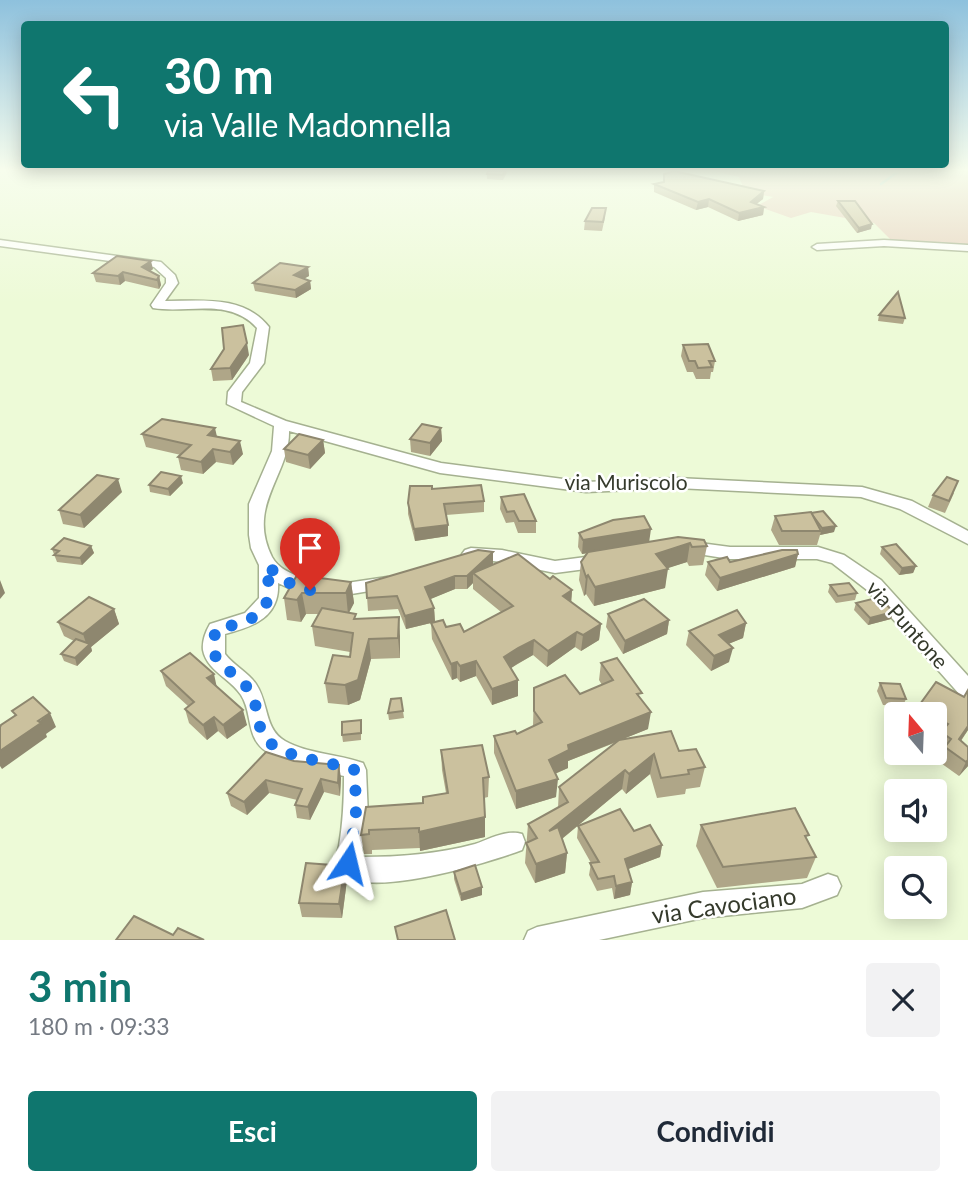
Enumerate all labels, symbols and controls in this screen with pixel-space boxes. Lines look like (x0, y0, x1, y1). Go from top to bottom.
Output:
text: 30 m (164, 46, 274, 104)
icon: left (49, 49, 140, 140)
text: via Valle Madonnella (164, 105, 451, 144)
street label: via Muriscolo (564, 469, 688, 494)
pin (280, 518, 340, 590)
icon: arrive (291, 529, 329, 567)
street label: via Puntone (862, 575, 954, 673)
north arrow (884, 702, 947, 765)
map controls (884, 702, 947, 919)
button: sound (884, 779, 947, 842)
position arrow (311, 826, 385, 900)
button: search (884, 856, 947, 919)
street label: via Cavociano (650, 880, 798, 929)
text: 3 min (28, 961, 132, 1011)
button: close (866, 963, 940, 1037)
text: 180 m · 09:33 (28, 1012, 170, 1040)
button: Esci (28, 1091, 477, 1171)
button: Condividi (491, 1091, 940, 1171)

